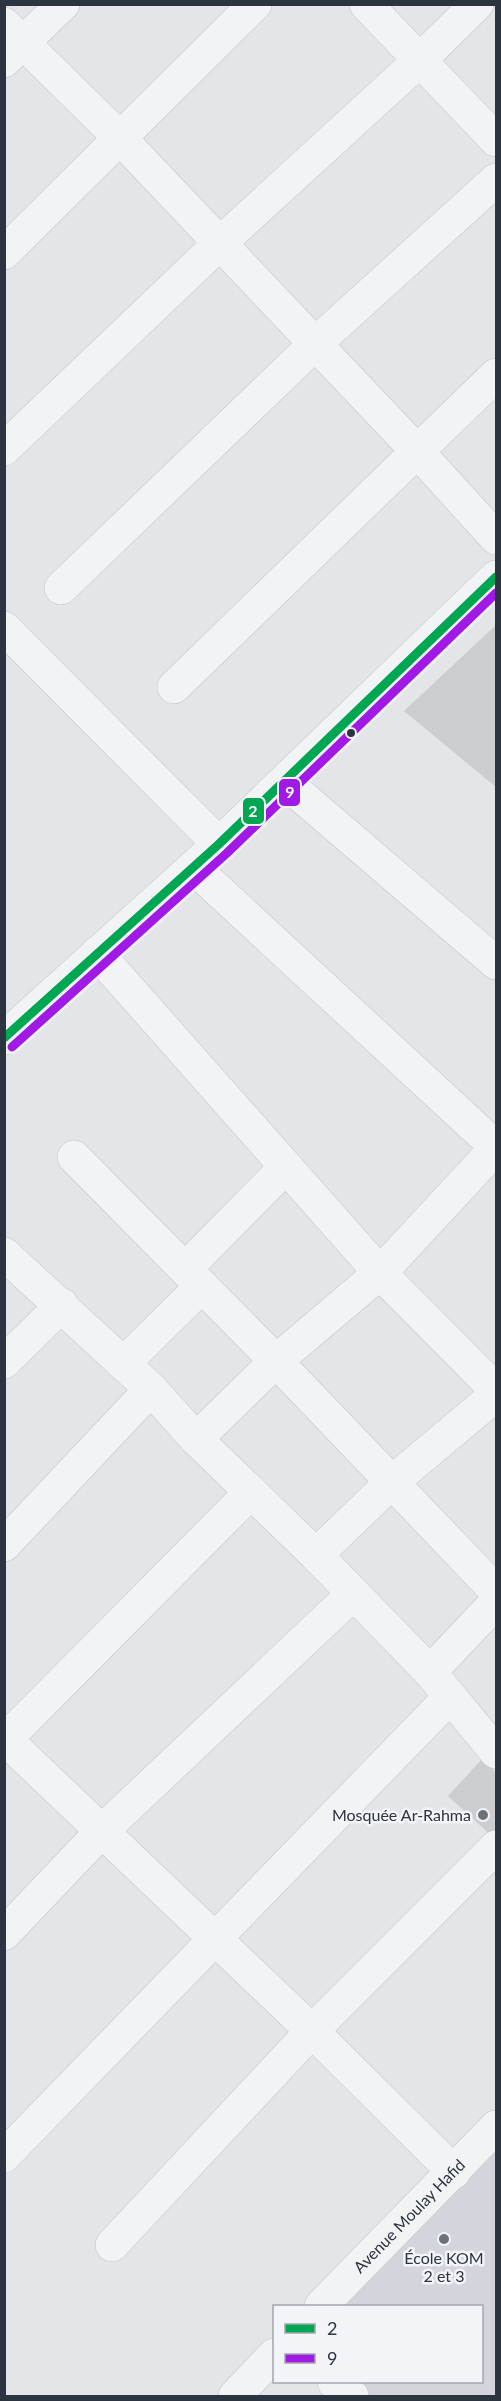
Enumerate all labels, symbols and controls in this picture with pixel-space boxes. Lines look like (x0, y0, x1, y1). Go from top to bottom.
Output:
unlabelled marker (345, 727, 357, 739)
line badge: 9 (278, 778, 301, 807)
text: 9 (285, 782, 295, 801)
line badge: 2 (242, 797, 265, 825)
text: 2 (248, 801, 258, 820)
place label: Mosquée Ar-Rahma (332, 1805, 471, 1824)
marker: Mosquée Ar-Rahma (476, 1808, 490, 1822)
street label: Avenue Moulay Hafid (349, 2155, 468, 2276)
marker: École KOM 2 et 3 (437, 2232, 451, 2246)
place label: École KOM 2 et 3 (404, 2248, 484, 2285)
legend (273, 2305, 483, 2383)
text: 2 (327, 2317, 337, 2339)
text: 9 (327, 2347, 337, 2369)

